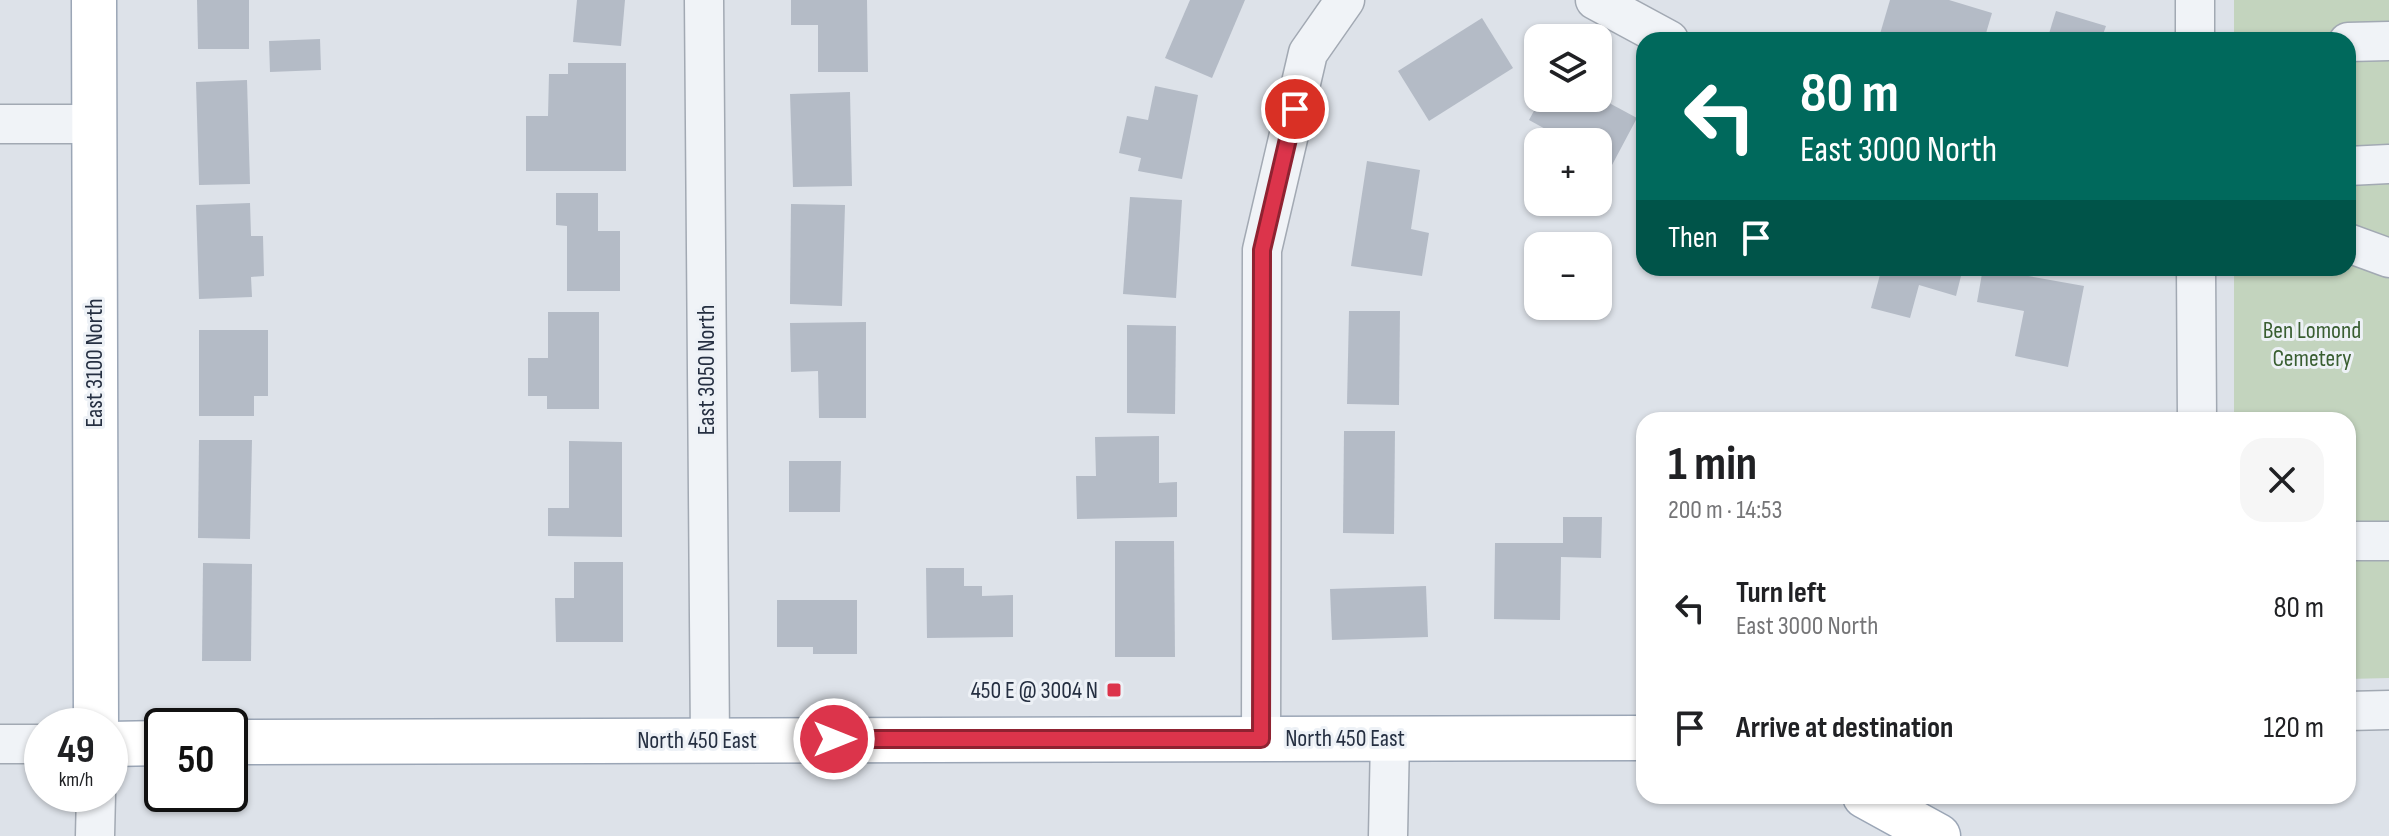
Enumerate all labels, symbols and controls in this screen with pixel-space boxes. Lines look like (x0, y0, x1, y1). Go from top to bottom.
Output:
map controls (1524, 24, 1612, 320)
button: layers (1524, 24, 1612, 112)
text: 80 m (1800, 61, 1899, 128)
icon: left (1668, 64, 1772, 168)
pin (1261, 75, 1329, 143)
icon: arrive (1273, 87, 1317, 131)
button: + (1524, 128, 1612, 216)
text: East 3000 North (1800, 129, 1997, 172)
icon: arrive (1734, 216, 1778, 260)
text: Then (1668, 220, 1718, 256)
button: − (1524, 232, 1612, 320)
street label: East 3100 North (80, 298, 109, 428)
street label: East 3050 North (692, 305, 721, 435)
park label: Ben Lomond Cemetery (2263, 316, 2361, 373)
text: 1 min (1668, 436, 1757, 493)
button: close (2240, 438, 2324, 522)
text: 200 m · 14:53 (1668, 495, 1782, 526)
text: Turn left (1736, 575, 1826, 611)
icon: left (1668, 586, 1712, 630)
text: 80 m (2273, 590, 2324, 626)
text: East 3000 North (1736, 611, 1878, 642)
place label: 450 E @ 3004 N (971, 676, 1098, 705)
marker: 450 E @ 3004 N (1105, 681, 1123, 699)
position arrow (792, 697, 876, 781)
icon: arrive (1668, 706, 1712, 750)
speed limit sign: 50 (144, 708, 248, 812)
text: Arrive at destination (1736, 710, 1953, 746)
text: 120 m (2263, 710, 2324, 746)
street label: North 450 East (1285, 724, 1405, 753)
text: 49 (57, 726, 95, 774)
street label: North 450 East (637, 726, 757, 755)
text: km/h (59, 768, 93, 792)

